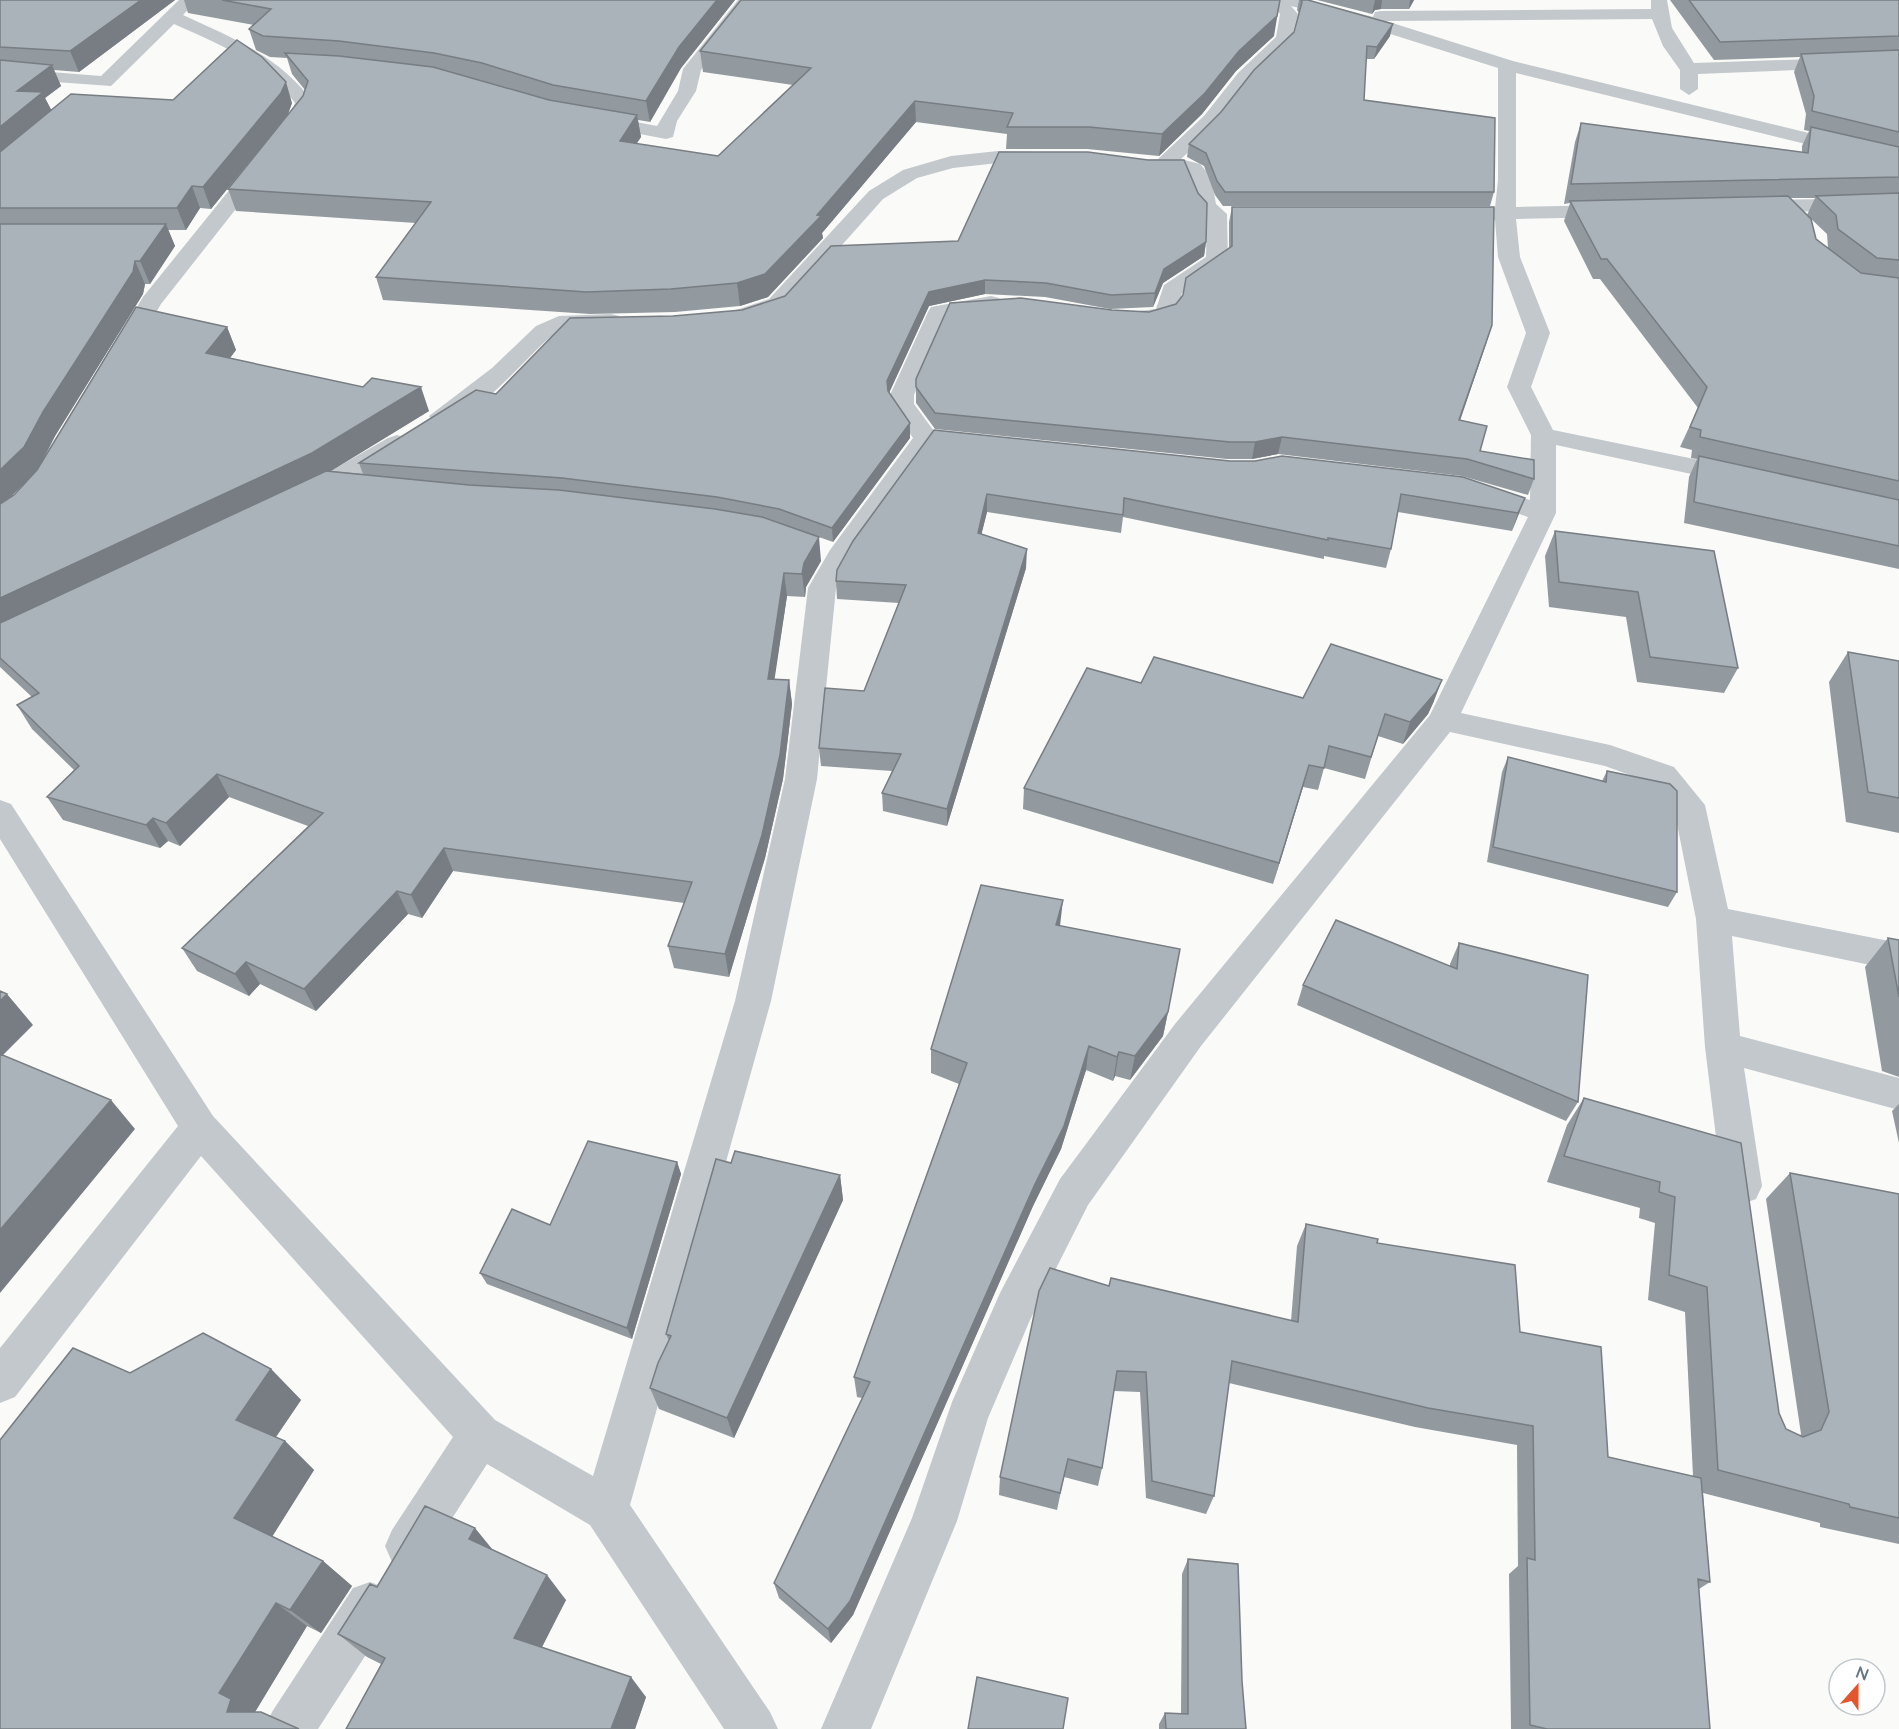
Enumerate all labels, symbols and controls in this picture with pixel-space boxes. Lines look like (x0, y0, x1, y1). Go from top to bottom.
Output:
north arrow (1827, 1657, 1887, 1717)
text: N (1853, 1661, 1872, 1684)

